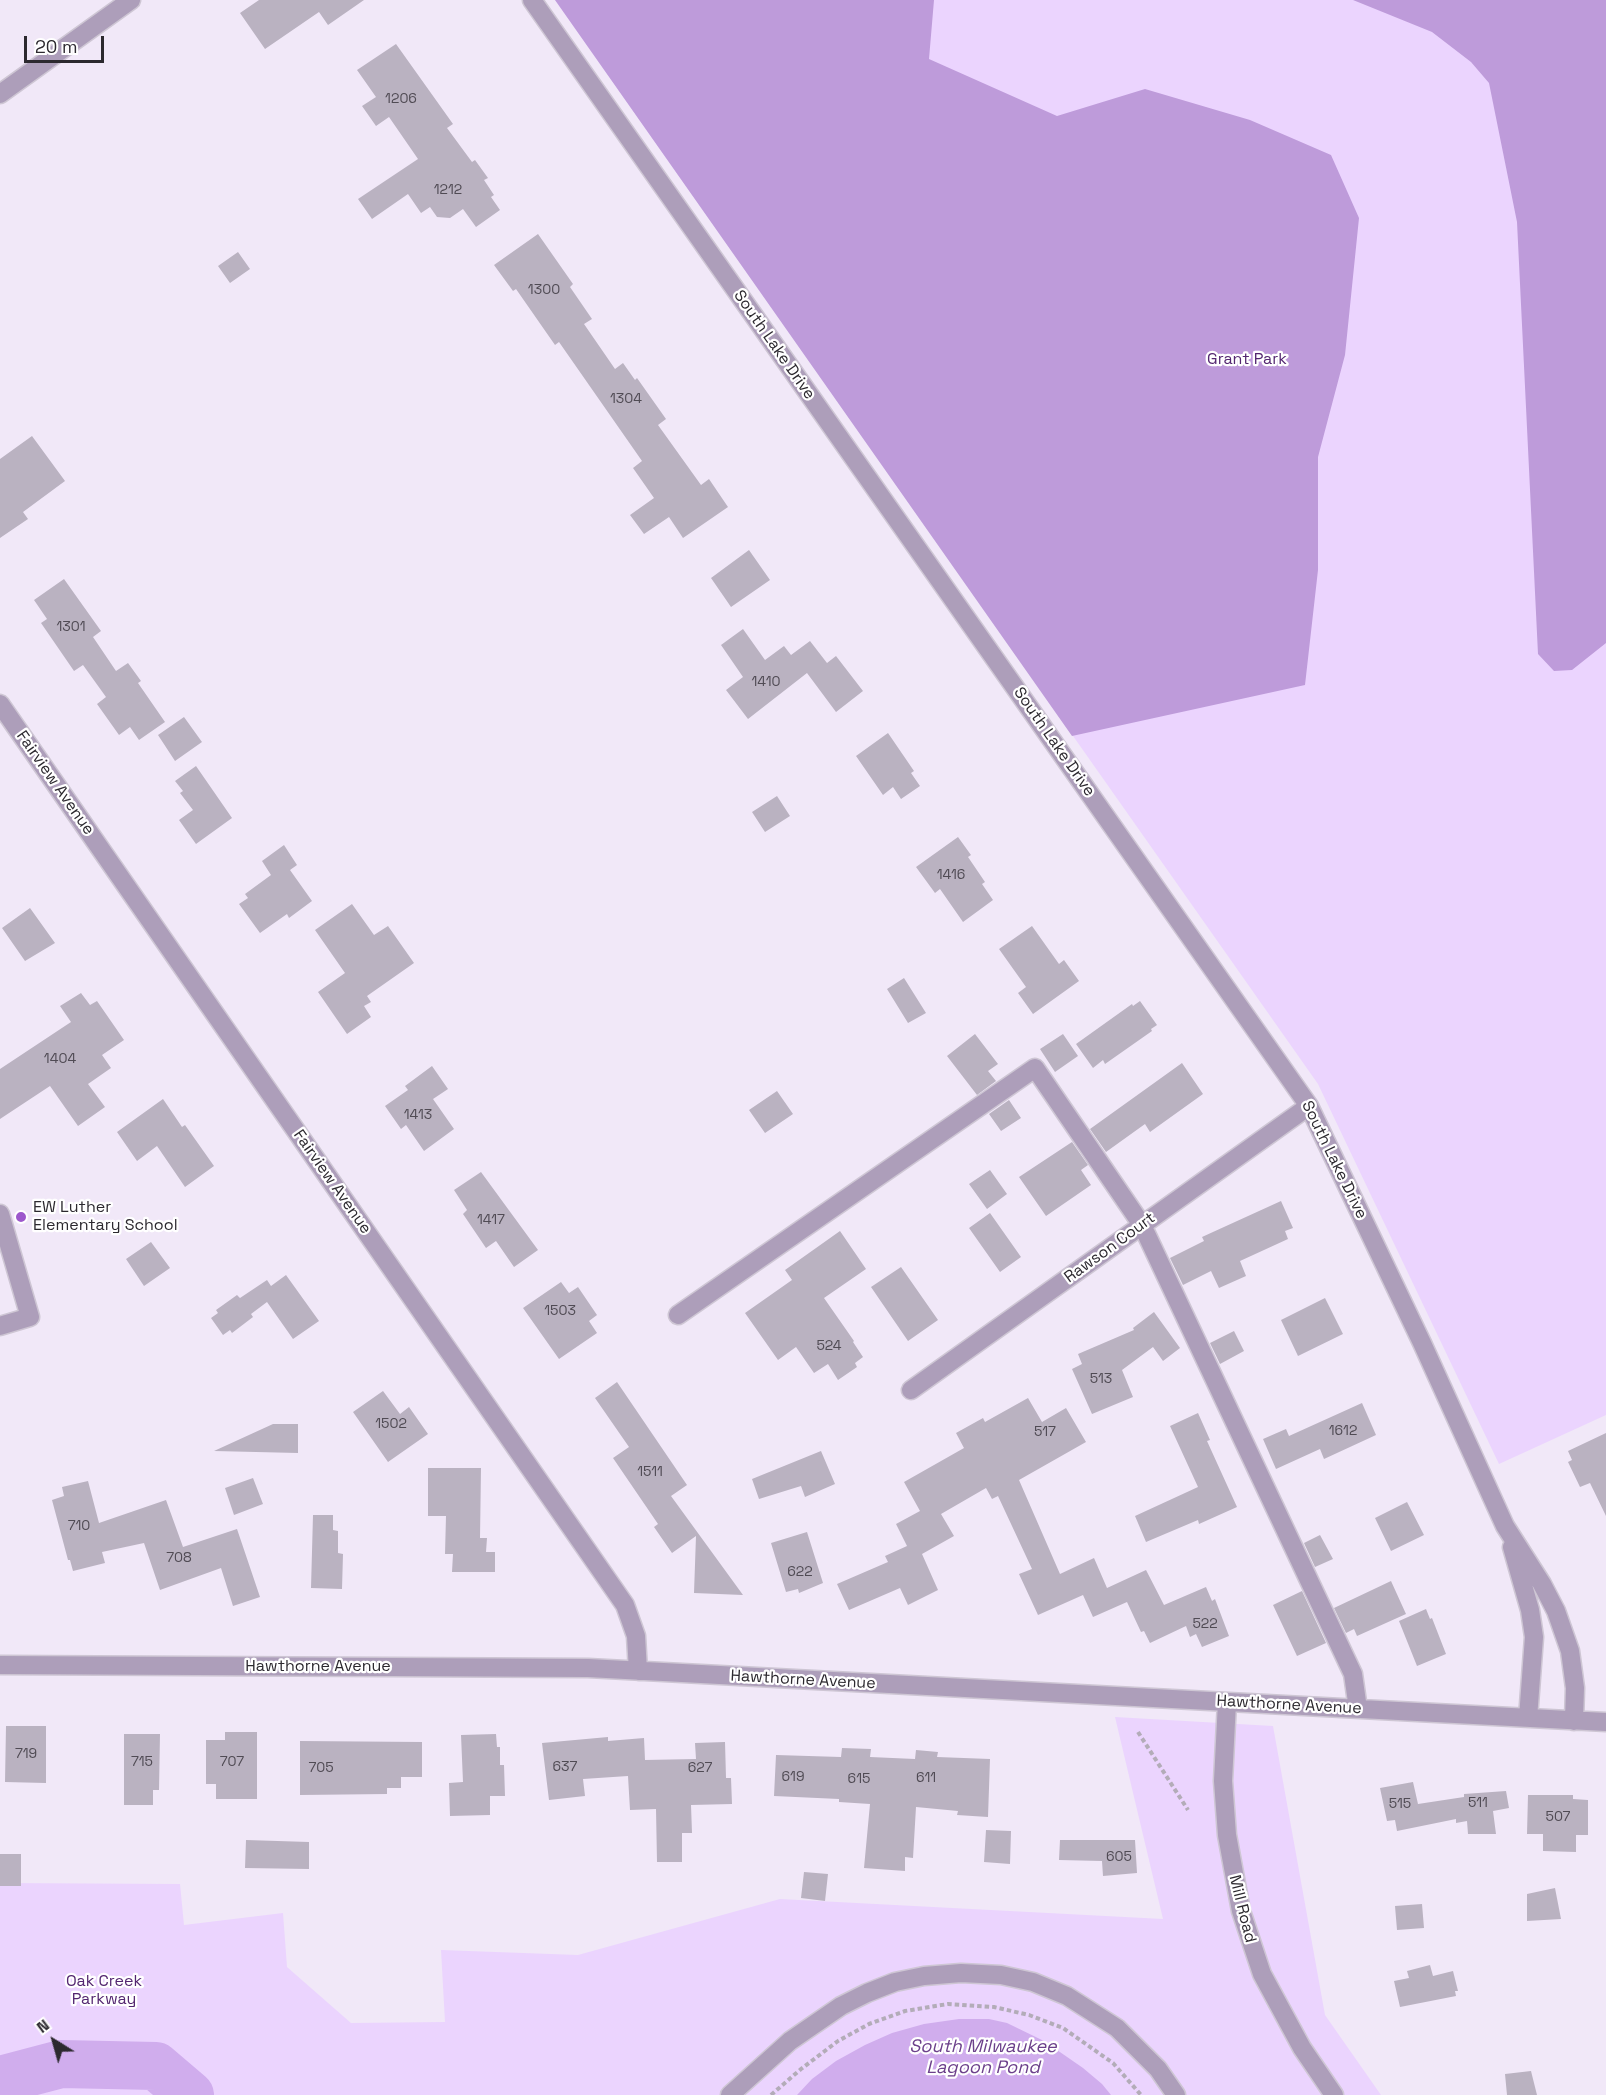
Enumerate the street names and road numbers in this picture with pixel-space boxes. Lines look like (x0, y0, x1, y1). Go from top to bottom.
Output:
street label: South Lake Drive (729, 287, 819, 403)
street label: South Lake Drive (1009, 684, 1099, 800)
street label: Fairview Avenue (12, 727, 98, 839)
street label: South Lake Drive (1297, 1098, 1371, 1222)
street label: Fairview Avenue (289, 1126, 375, 1238)
street label: Rawson Court (1061, 1209, 1159, 1287)
street label: Hawthorne Avenue (245, 1657, 391, 1677)
street label: Hawthorne Avenue (730, 1667, 876, 1693)
street label: Hawthorne Avenue (1216, 1692, 1362, 1718)
street label: Mill Road (1224, 1873, 1260, 1945)

